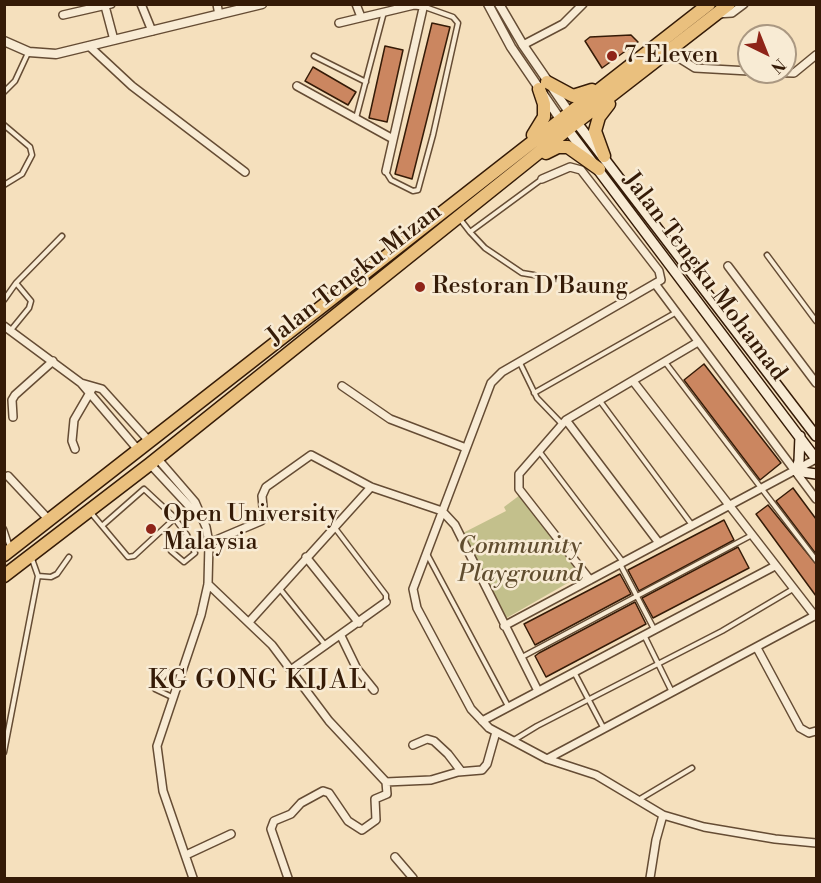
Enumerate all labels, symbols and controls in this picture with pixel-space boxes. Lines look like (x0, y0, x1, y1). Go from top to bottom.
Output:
north arrow (737, 24, 797, 84)
place label: 7-Eleven (624, 42, 719, 70)
marker: 7-Eleven (605, 49, 619, 63)
text: N (766, 54, 789, 77)
street label: Jalan Tengku Mohamad (616, 167, 792, 387)
street label: Jalan Tengku Mizan (262, 198, 448, 352)
place label: Restoran D'Baung (432, 273, 628, 301)
marker: Restoran D'Baung (413, 280, 427, 294)
place label: Open University Malaysia (163, 501, 339, 557)
marker: Open University Malaysia (144, 522, 158, 536)
park label: Community Playground (458, 533, 582, 589)
district label: KG GONG KIJAL (148, 666, 368, 698)

